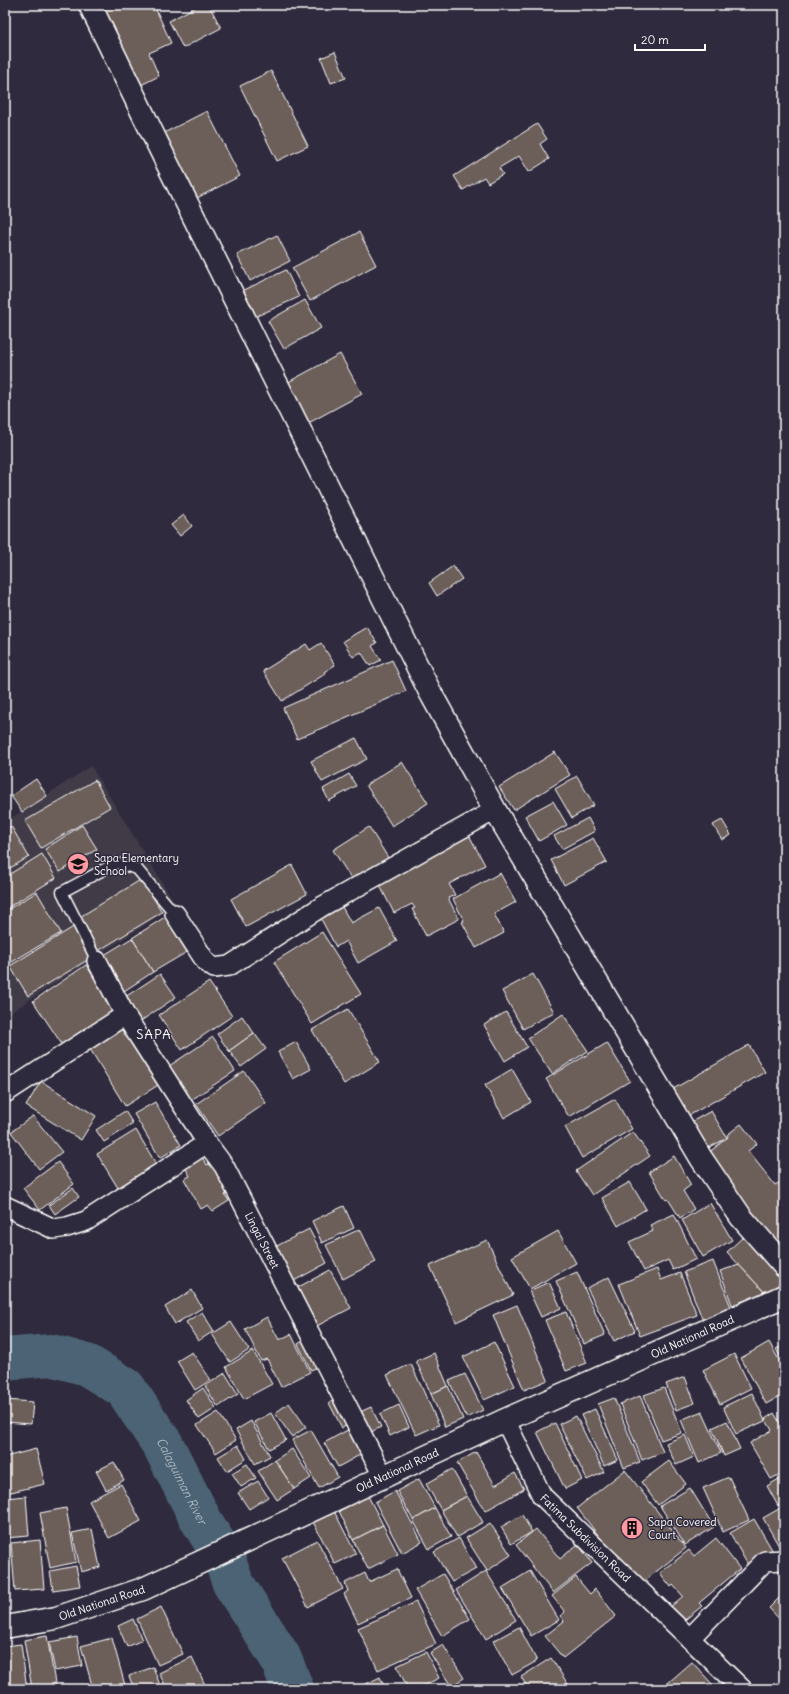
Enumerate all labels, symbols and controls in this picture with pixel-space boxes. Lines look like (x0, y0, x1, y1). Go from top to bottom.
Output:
scale bar (635, 26, 705, 52)
text: 20 m (641, 32, 669, 47)
school or university icon: Sapa Elementary School (65, 851, 91, 877)
place label: Sapa Elementary School (94, 851, 179, 878)
district label: SAPA (136, 1026, 172, 1043)
street label: Lingal Street (242, 1210, 283, 1271)
street label: Old National Road (648, 1312, 737, 1361)
water label: Calaguiman River (153, 1435, 211, 1529)
street label: Old National Road (354, 1445, 441, 1496)
street label: Fatima Subdivision Road (537, 1491, 634, 1585)
building icon: Sapa Covered Court (619, 1515, 645, 1541)
place label: Sapa Covered Court (648, 1515, 717, 1542)
street label: Old National Road (57, 1582, 147, 1624)

